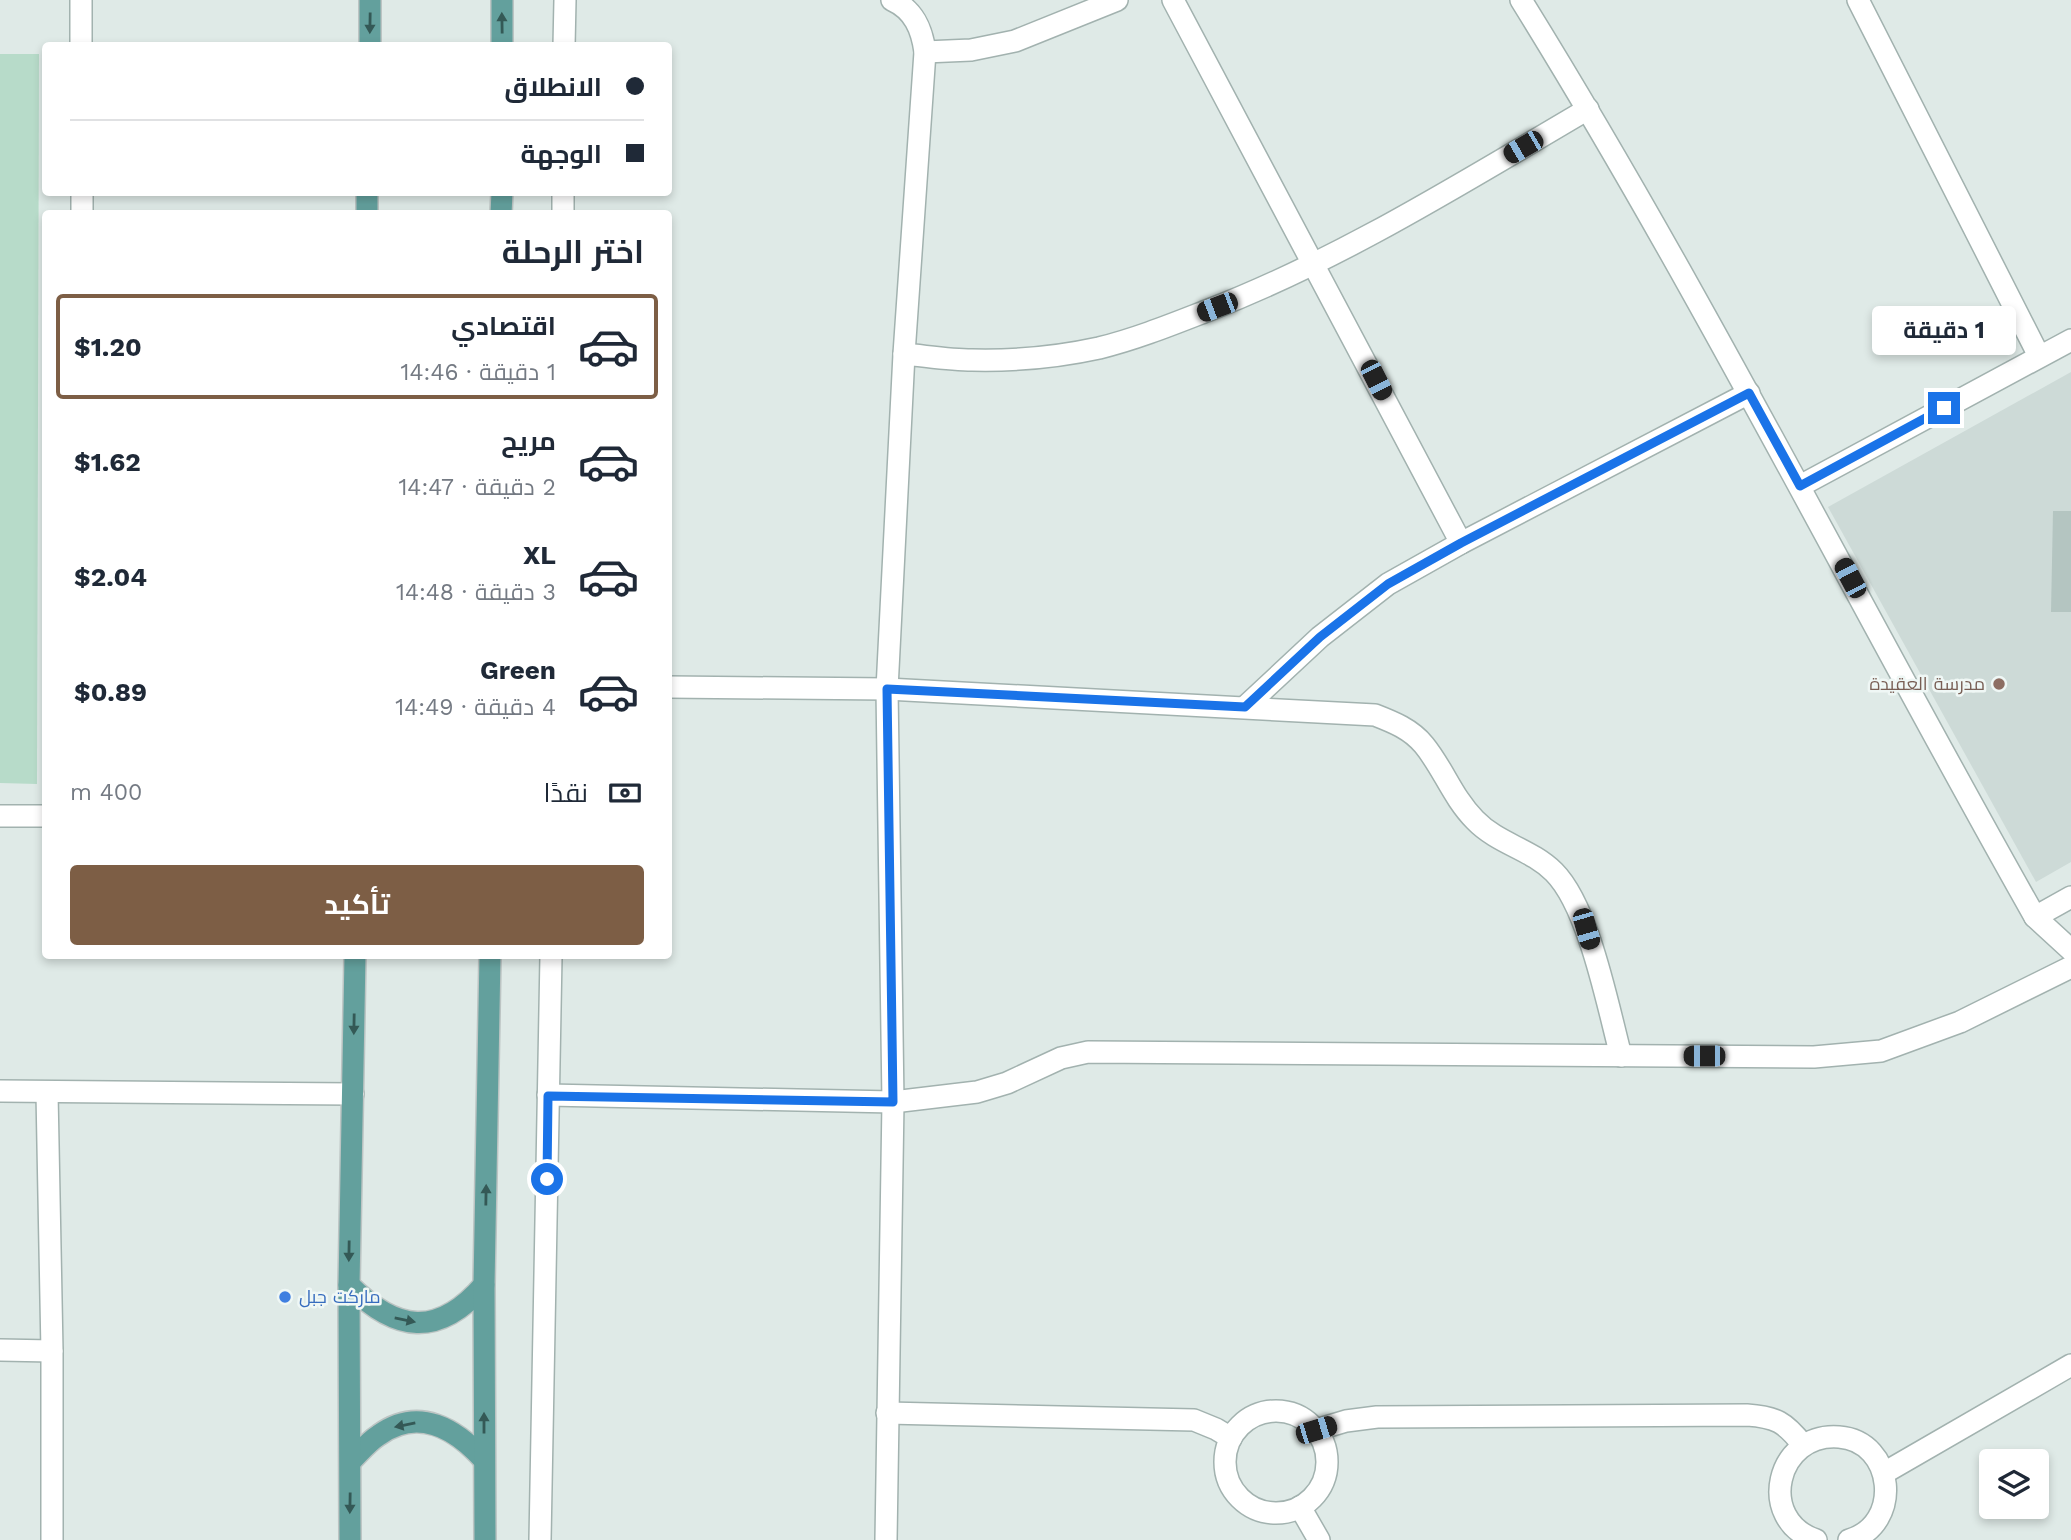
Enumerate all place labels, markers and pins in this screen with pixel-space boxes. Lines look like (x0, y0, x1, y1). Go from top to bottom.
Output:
place label: مدرسة العقيدة (1869, 673, 1985, 695)
marker: مدرسة العقيدة (1991, 676, 2007, 692)
place label: ماركت جبل (299, 1286, 381, 1308)
marker: ماركت جبل (277, 1289, 293, 1305)

